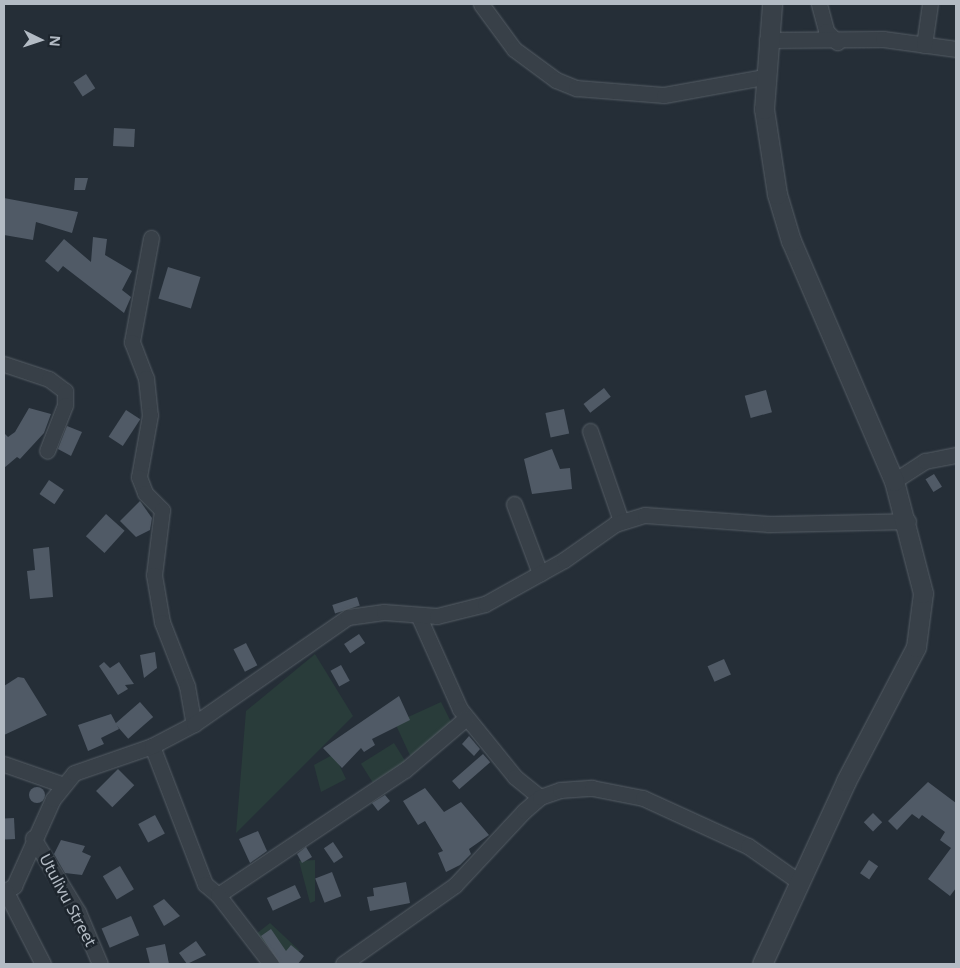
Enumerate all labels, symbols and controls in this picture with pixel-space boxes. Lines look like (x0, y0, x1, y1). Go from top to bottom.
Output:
north arrow (15, 15, 65, 65)
text: N (46, 35, 65, 47)
street label: Utulivu Street (35, 850, 101, 950)

